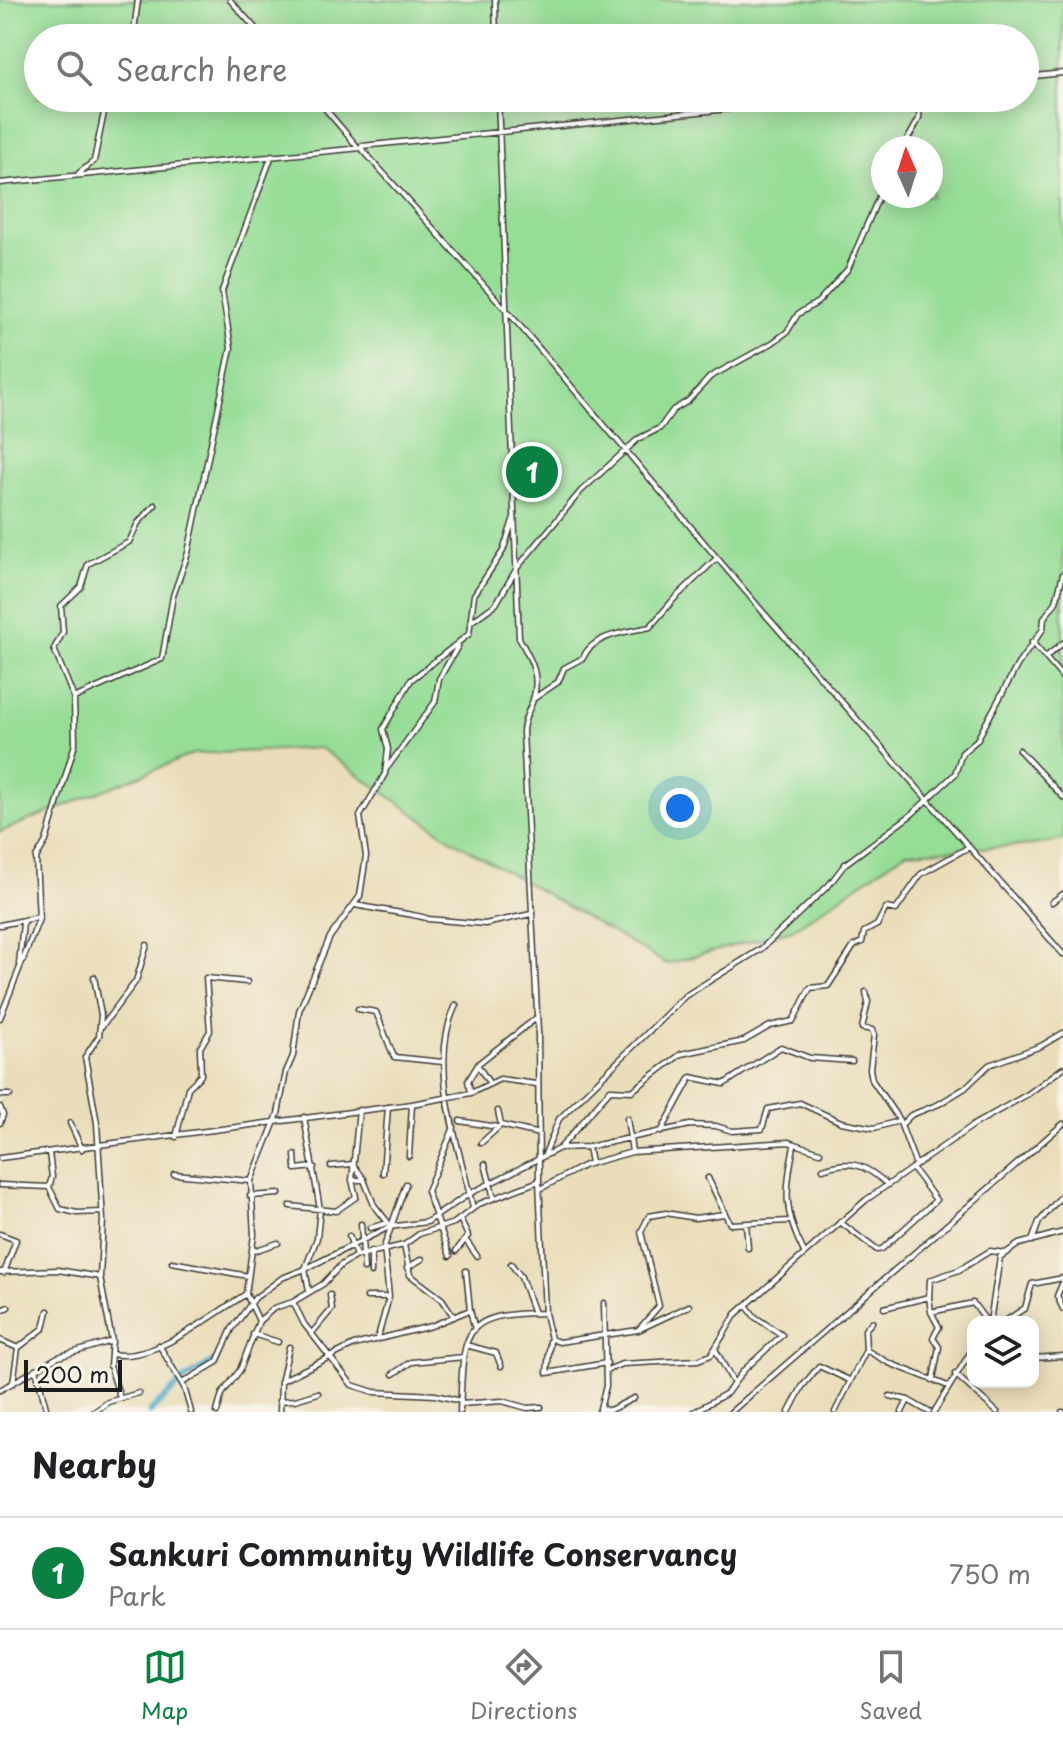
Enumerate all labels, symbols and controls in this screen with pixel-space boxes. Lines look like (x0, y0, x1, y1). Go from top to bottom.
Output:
search box (24, 24, 1039, 112)
icon: search (52, 46, 96, 90)
text: Search here (116, 46, 288, 91)
north arrow (871, 136, 943, 208)
pin: 1 (506, 442, 558, 502)
your location (660, 788, 700, 828)
map controls (967, 1316, 1039, 1388)
button: layers (967, 1316, 1039, 1388)
scale bar (24, 1356, 122, 1392)
text: 200 m (36, 1357, 109, 1390)
text: Nearby (32, 1438, 157, 1490)
text: Sankuri Community Wildlife Conservancy (108, 1531, 737, 1576)
text: 1 (52, 1554, 64, 1593)
text: 750 m (949, 1554, 1031, 1593)
text: Park (108, 1576, 166, 1615)
tab: Map (141, 1645, 188, 1726)
tab: Directions (470, 1645, 577, 1726)
tab: Saved (859, 1645, 922, 1726)

